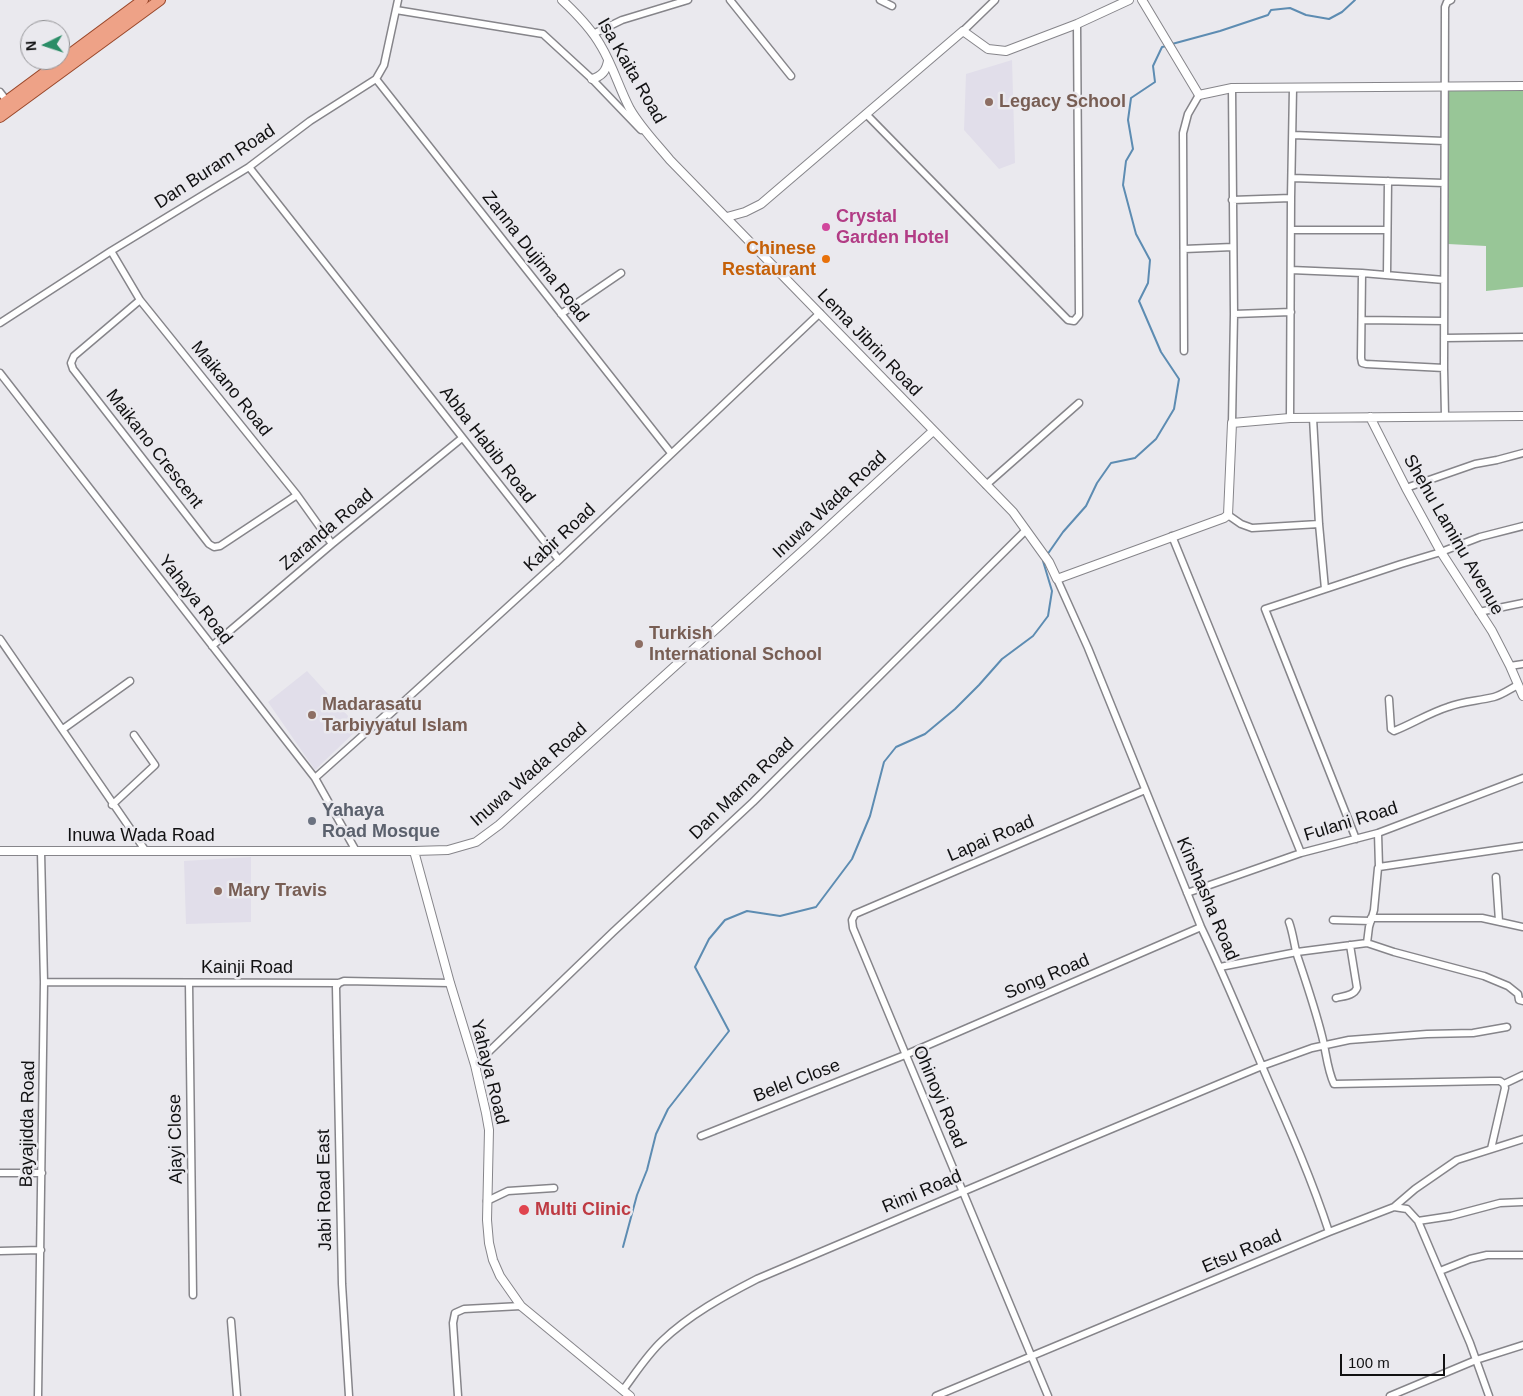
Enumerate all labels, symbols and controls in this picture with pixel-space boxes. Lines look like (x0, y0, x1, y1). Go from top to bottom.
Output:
street label: Isa Kaita Road (592, 14, 670, 128)
north arrow (20, 20, 70, 70)
text: N (23, 40, 39, 52)
place label: Legacy School (999, 91, 1126, 113)
marker: Legacy School (983, 96, 995, 108)
street label: Dan Buram Road (151, 120, 279, 214)
street label: Zanna Dujima Road (477, 187, 593, 327)
place label: Crystal Garden Hotel (836, 206, 949, 248)
marker: Crystal Garden Hotel (820, 221, 832, 233)
place label: Chinese Restaurant (722, 238, 816, 280)
marker: Chinese Restaurant (820, 253, 832, 265)
street label: Lema Jibrin Road (812, 285, 926, 401)
street label: Maikano Road (186, 337, 276, 441)
street label: Abba Habib Road (435, 382, 539, 508)
street label: Maikano Crescent (101, 385, 207, 513)
street label: Inuwa Wada Road (769, 447, 891, 563)
street label: Shehu Laminu Avenue (1398, 451, 1508, 619)
street label: Zaranda Road (276, 485, 378, 575)
street label: Kabir Road (520, 499, 600, 577)
street label: Yahaya Road (153, 551, 237, 649)
place label: Turkish International School (649, 623, 822, 666)
marker: Turkish International School (633, 638, 645, 650)
place label: Madarasatu Tarbiyyatul Islam (322, 694, 468, 736)
marker: Madarasatu Tarbiyyatul Islam (306, 709, 318, 721)
street label: Inuwa Wada Road (466, 718, 592, 832)
street label: Dan Marna Road (685, 734, 799, 844)
street label: Fulani Road (1301, 797, 1401, 847)
place label: Yahaya Road Mosque (322, 800, 440, 842)
street label: Lapai Road (944, 811, 1038, 867)
marker: Yahaya Road Mosque (306, 815, 318, 827)
street label: Inuwa Wada Road (67, 825, 215, 847)
street label: Kinshasha Road (1171, 834, 1243, 964)
place label: Mary Travis (228, 880, 327, 902)
marker: Mary Travis (212, 885, 224, 897)
street label: Song Road (1001, 949, 1093, 1005)
street label: Kainji Road (201, 957, 293, 979)
street label: Yahaya Road (465, 1017, 513, 1127)
street label: Ohinoyi Road (908, 1043, 970, 1151)
street label: Belel Close (751, 1055, 843, 1107)
street label: Bayajidda Road (16, 1060, 40, 1188)
street label: Ajayi Close (164, 1094, 188, 1184)
street label: Jabi Road East (313, 1129, 337, 1251)
street label: Rimi Road (879, 1166, 965, 1218)
place label: Multi Clinic (535, 1199, 631, 1221)
marker: Multi Clinic (517, 1203, 531, 1217)
street label: Etsu Road (1199, 1226, 1285, 1278)
scale bar (1343, 1344, 1448, 1376)
text: 100 m (1348, 1354, 1390, 1371)

